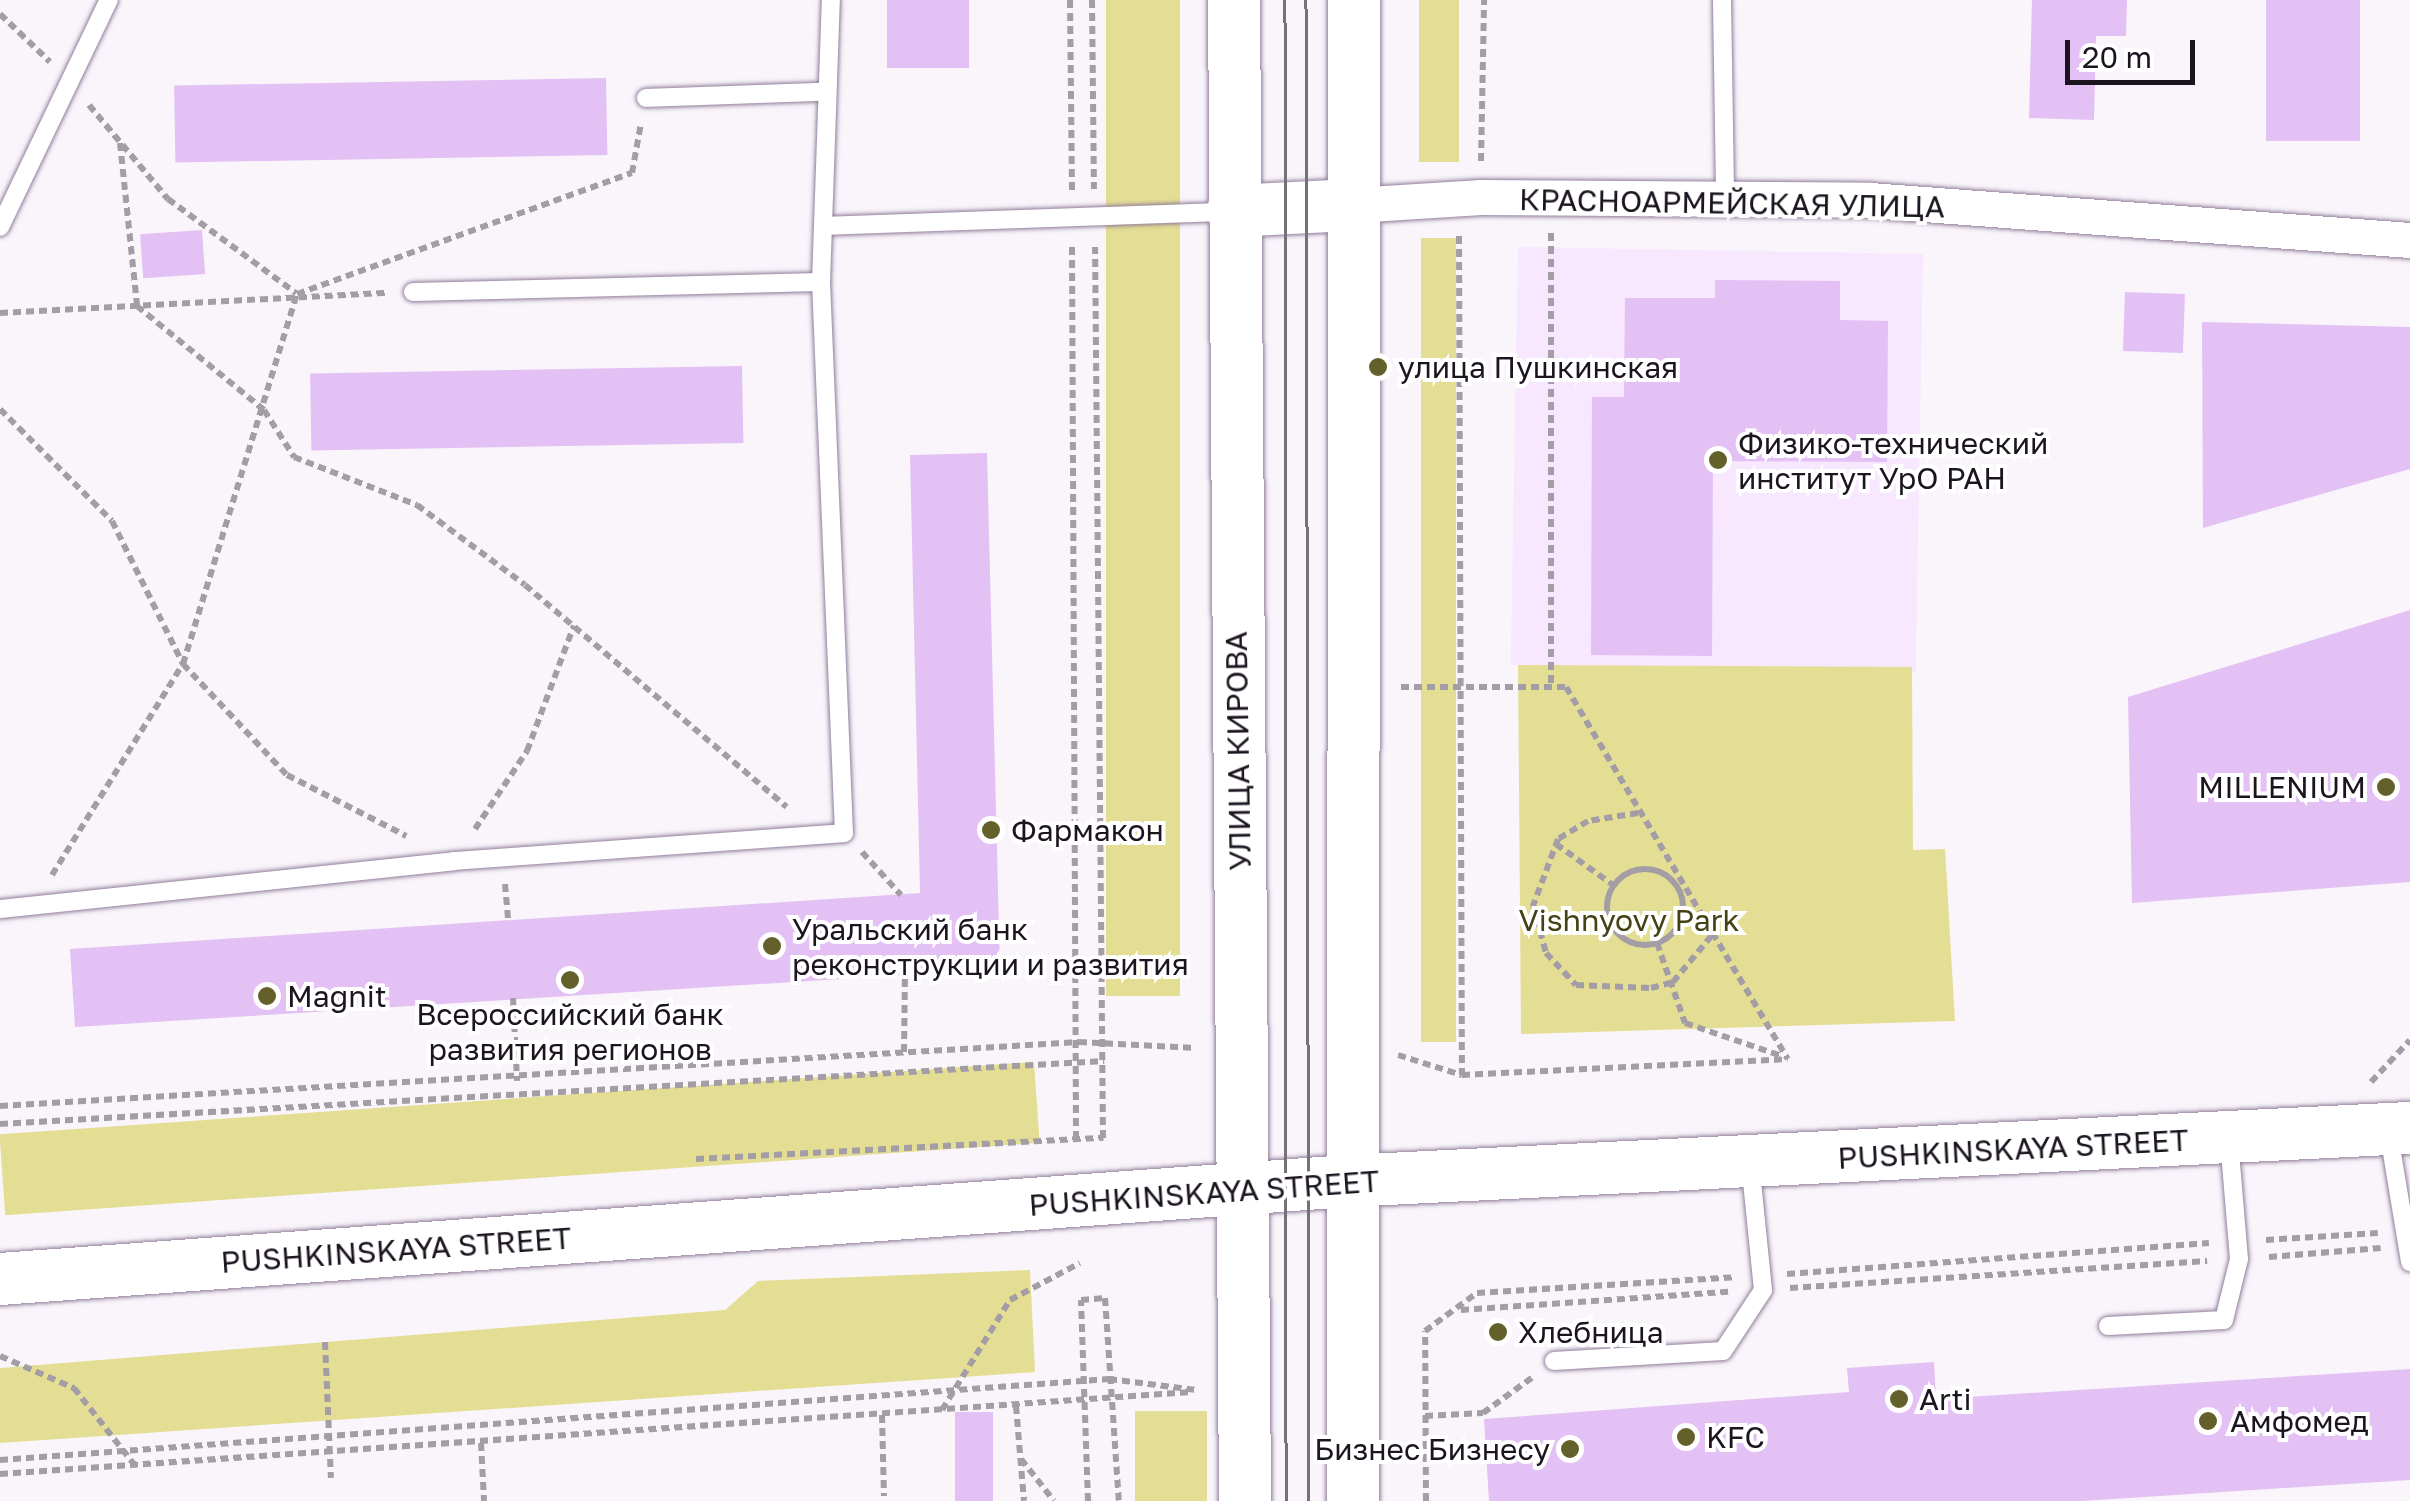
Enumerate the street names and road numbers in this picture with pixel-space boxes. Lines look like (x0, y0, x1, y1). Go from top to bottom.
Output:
street label: КРАСНОАРМЕЙСКАЯ УЛИЦА (1519, 181, 1945, 225)
street label: УЛИЦА КИРОВА (1218, 631, 1258, 871)
street label: PUSHKINSKAYA STREET (1837, 1122, 2189, 1176)
street label: PUSHKINSKAYA STREET (1028, 1163, 1380, 1223)
street label: PUSHKINSKAYA STREET (220, 1220, 572, 1280)

